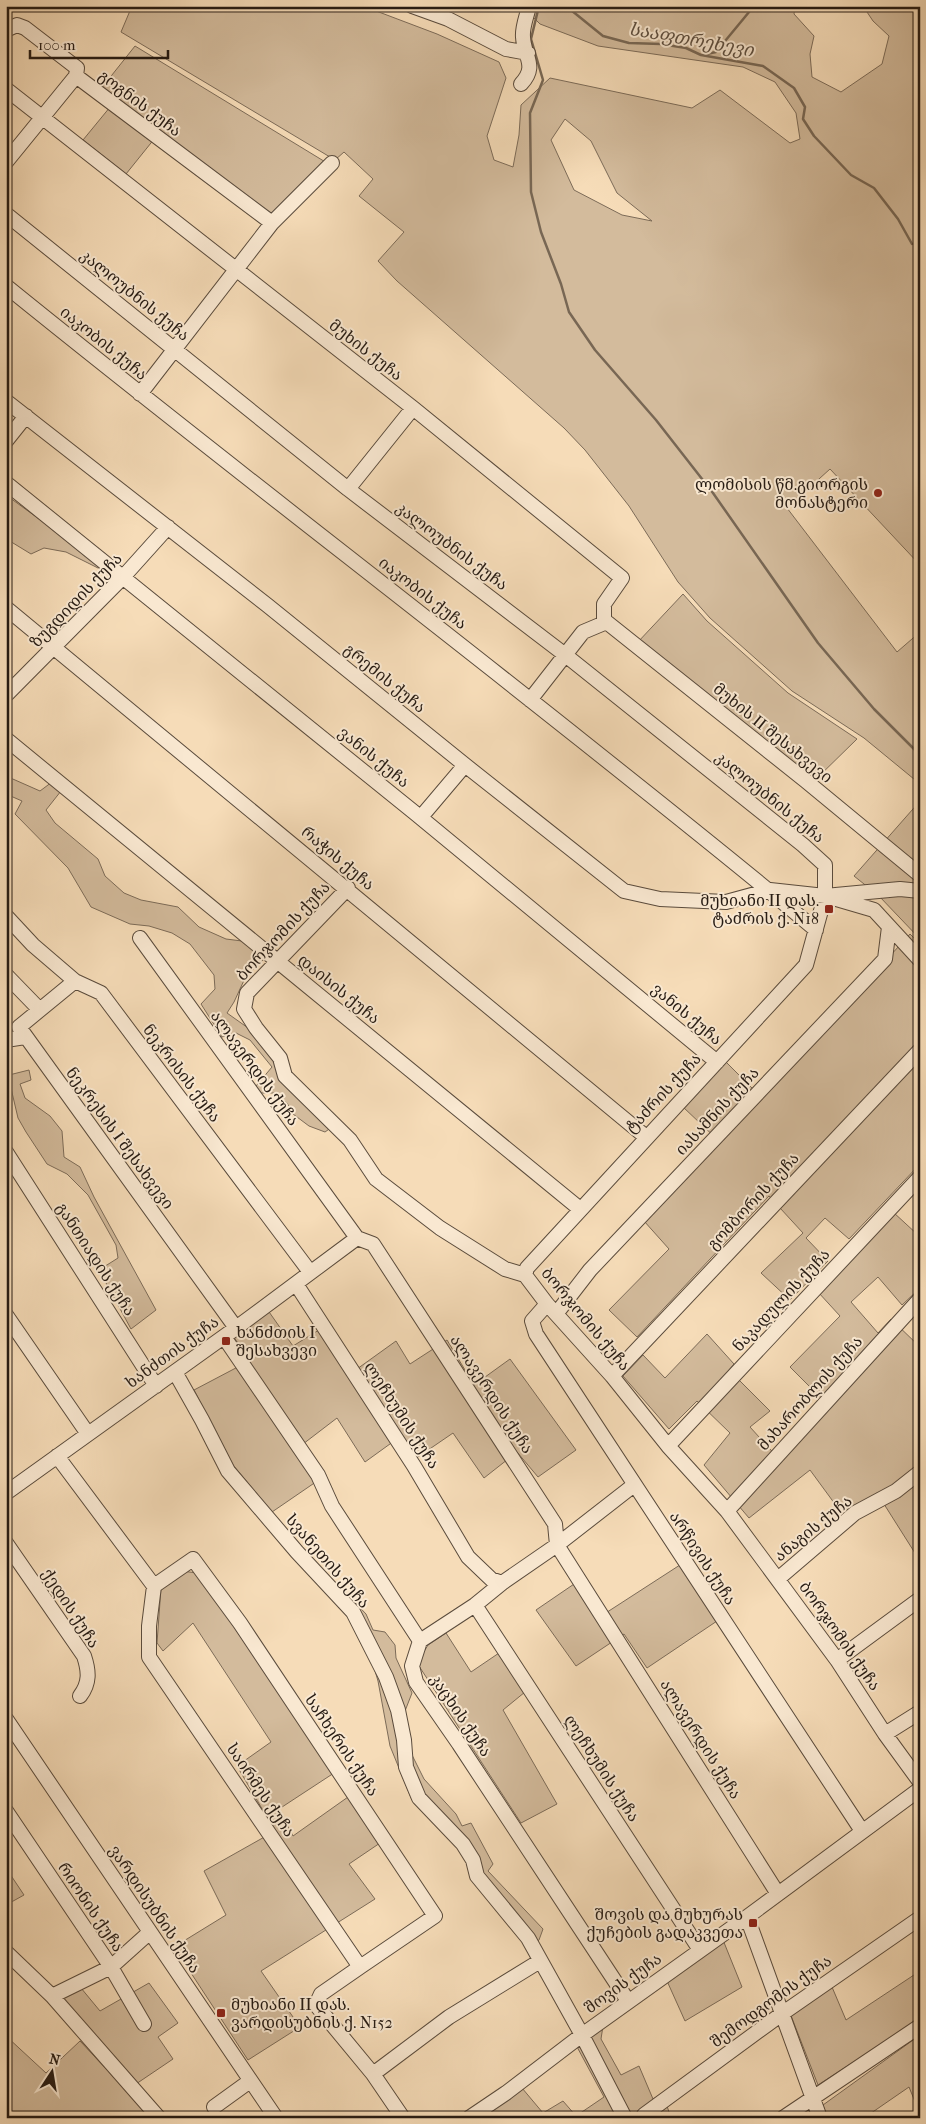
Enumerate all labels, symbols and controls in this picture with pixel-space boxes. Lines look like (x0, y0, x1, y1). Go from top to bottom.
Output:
water label: სააფთრეხევი (627, 19, 757, 62)
scale bar (30, 28, 168, 60)
text: 100 m (38, 36, 76, 54)
street label: გოგნის ქუჩა (95, 66, 185, 140)
street label: კალოუბნის ქუჩა (77, 245, 193, 345)
street label: იაკობის ქუჩა (57, 302, 151, 384)
street label: მუხის ქუჩა (326, 315, 406, 385)
place label: ლომისის წმ.გიორგის მონასტერი (695, 475, 868, 512)
marker: ლომისის წმ.გიორგის მონასტერი (872, 487, 884, 499)
street label: კალოუბნის ქუჩა (392, 498, 512, 594)
street label: ზუგდიდის ქუჩა (26, 549, 126, 651)
street label: იაკობის ქუჩა (375, 553, 471, 633)
street label: გრემის ქუჩა (340, 639, 430, 717)
street label: მუხის II შესახვევი (710, 679, 836, 787)
street label: ვანის ქუჩა (335, 723, 413, 791)
street label: კალოუბნის ქუჩა (712, 747, 828, 847)
street label: რაჭის ქუჩა (298, 822, 378, 894)
street label: ბორჯომის ქუჩა (232, 877, 334, 985)
place label: მუხიანი II დას. ტაძრის ქ. N18 (700, 891, 819, 928)
marker: მუხიანი II დას. ტაძრის ქ. N18 (823, 903, 835, 915)
street label: დაისის ქუჩა (294, 950, 384, 1028)
street label: ვანის ქუჩა (648, 979, 726, 1049)
street label: ალავერდის ქუჩა (207, 1007, 303, 1129)
street label: ნეკრისის ქუჩა (139, 1020, 225, 1126)
street label: ტაძრის ქუჩა (621, 1049, 705, 1137)
street label: ნეკრესის I შესახვევი (62, 1063, 178, 1213)
street label: იასამნის ქუჩა (671, 1063, 763, 1159)
street label: გომბორის ქუჩა (703, 1149, 803, 1253)
street label: განთიადის ქუჩა (52, 1199, 140, 1319)
street label: ნაკადულის ქუჩა (728, 1245, 834, 1355)
street label: ბორჯომის ქუჩა (537, 1264, 635, 1374)
street label: ხანძთის ქუჩა (122, 1312, 222, 1392)
place label: ხანძთის I შესახვევი (236, 1323, 317, 1360)
street label: ალავერდის ქუჩა (446, 1331, 538, 1457)
street label: მახარობლის ქუჩა (754, 1332, 866, 1454)
marker: ხანძთის I შესახვევი (220, 1335, 232, 1347)
street label: ლეჩხუმის ქუჩა (360, 1358, 444, 1472)
street label: ანაგის ქუჩა (770, 1491, 856, 1565)
street label: არწივის ქუჩა (666, 1508, 740, 1608)
street label: სვანეთის ქუჩა (282, 1510, 374, 1612)
street label: ქედის ქუჩა (38, 1565, 104, 1651)
street label: ბორჯომის ქუჩა (795, 1578, 885, 1694)
street label: კაცხის ქუჩა (426, 1670, 496, 1760)
street label: ალავერდის ქუჩა (656, 1676, 746, 1802)
street label: საჩხერის ქუჩა (301, 1690, 383, 1800)
street label: ლეჩხუმის ქუჩა (560, 1711, 644, 1825)
street label: საირმეს ქუჩა (223, 1740, 299, 1840)
street label: ვარდისუბნის ქუჩა (105, 1841, 205, 1977)
street label: რიონის ქუჩა (54, 1859, 128, 1955)
place label: შოვის და მუხურას ქუჩების გადაკვეთა (587, 1905, 743, 1942)
marker: შოვის და მუხურას ქუჩების გადაკვეთა (747, 1917, 759, 1929)
street label: შოვის ქუჩა (581, 1949, 665, 2017)
street label: შემოდგომის ქუჩა (707, 1951, 835, 2051)
place label: მუხიანი II დას. ვარდისუბნის ქ. N152 (231, 1995, 393, 2032)
marker: მუხიანი II დას. ვარდისუბნის ქ. N152 (215, 2007, 227, 2019)
north arrow (28, 2046, 78, 2096)
text: N (48, 2050, 62, 2069)

